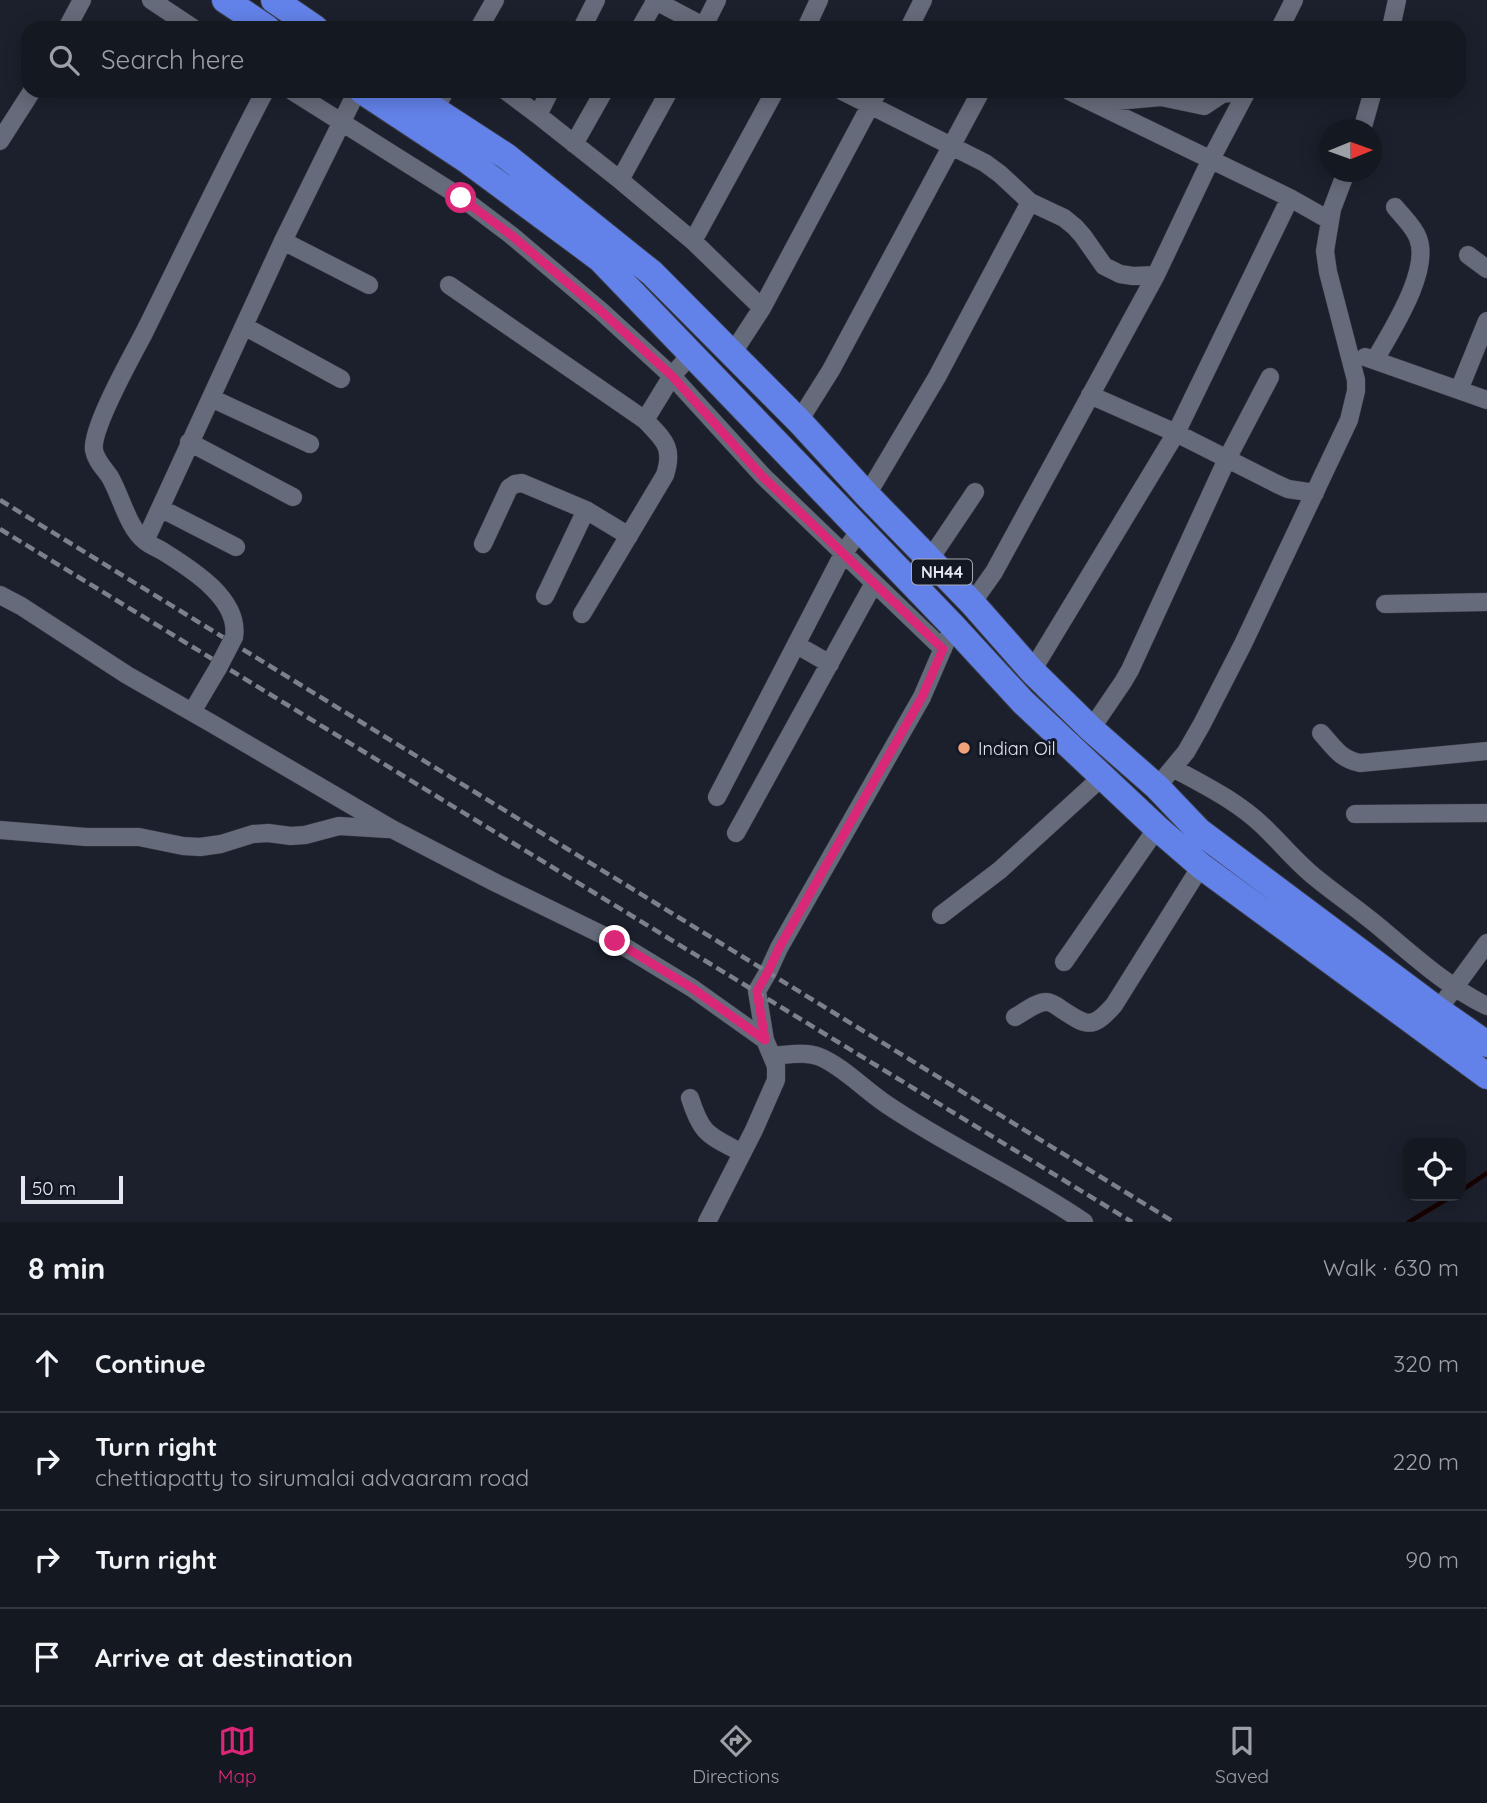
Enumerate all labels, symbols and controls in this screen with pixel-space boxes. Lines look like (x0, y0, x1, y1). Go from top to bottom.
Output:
search box (21, 21, 1466, 98)
icon: search (45, 41, 83, 79)
text: Search here (101, 43, 245, 76)
north arrow (1319, 119, 1382, 182)
route start (445, 182, 476, 213)
road number: NH44 (912, 559, 972, 584)
place label: Indian Oil (978, 737, 1056, 760)
marker: Indian Oil (956, 740, 972, 756)
route end (599, 925, 630, 956)
map controls (1403, 1138, 1466, 1201)
button: locate (1403, 1138, 1466, 1201)
scale bar (21, 1173, 122, 1205)
text: 50 m (32, 1176, 76, 1200)
text: 8 min (28, 1249, 105, 1287)
text: Walk · 630 m (1323, 1253, 1459, 1282)
icon: ahead (28, 1344, 66, 1382)
text: Continue (95, 1347, 206, 1380)
text: 320 m (1393, 1349, 1459, 1378)
text: Turn right (95, 1430, 217, 1463)
icon: right (28, 1442, 66, 1480)
text: 220 m (1393, 1447, 1459, 1476)
text: chettiapatty to sirumalai advaaram road (95, 1463, 529, 1492)
icon: right (28, 1540, 66, 1578)
text: Turn right (95, 1543, 217, 1576)
text: 90 m (1405, 1545, 1459, 1574)
icon: arrive (28, 1638, 66, 1676)
text: Arrive at destination (95, 1641, 353, 1674)
tab: Map (218, 1722, 257, 1788)
tab: Directions (692, 1722, 779, 1788)
tab: Saved (1215, 1722, 1269, 1788)

